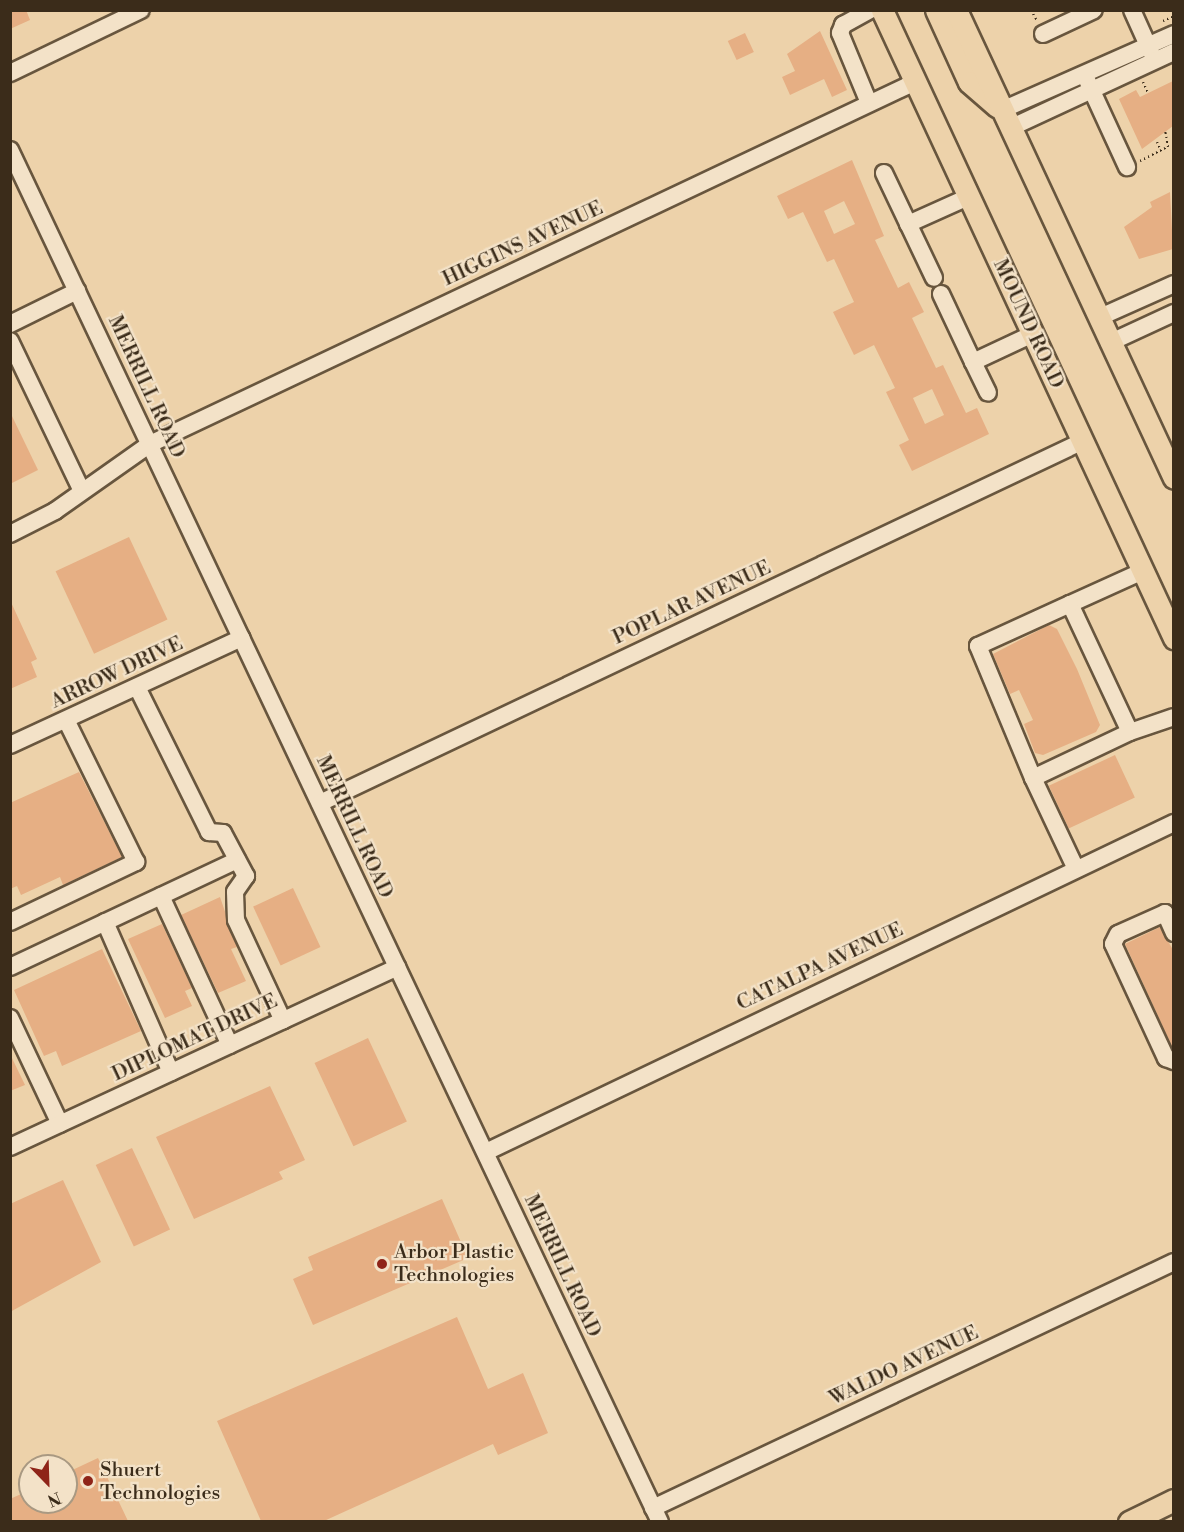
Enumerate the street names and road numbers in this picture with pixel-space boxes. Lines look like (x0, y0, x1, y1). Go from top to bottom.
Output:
street label: HIGGINS AVENUE (439, 196, 607, 292)
street label: MOUND ROAD (988, 255, 1068, 393)
street label: MERRILL ROAD (102, 312, 190, 462)
street label: POPLAR AVENUE (609, 556, 775, 650)
street label: ARROW DRIVE (47, 632, 187, 714)
street label: MERRILL ROAD (310, 752, 398, 902)
street label: CATALPA AVENUE (733, 918, 907, 1016)
street label: DIPLOMAT DRIVE (109, 989, 281, 1087)
street label: MERRILL ROAD (518, 1191, 606, 1341)
street label: WALDO AVENUE (826, 1321, 982, 1411)

